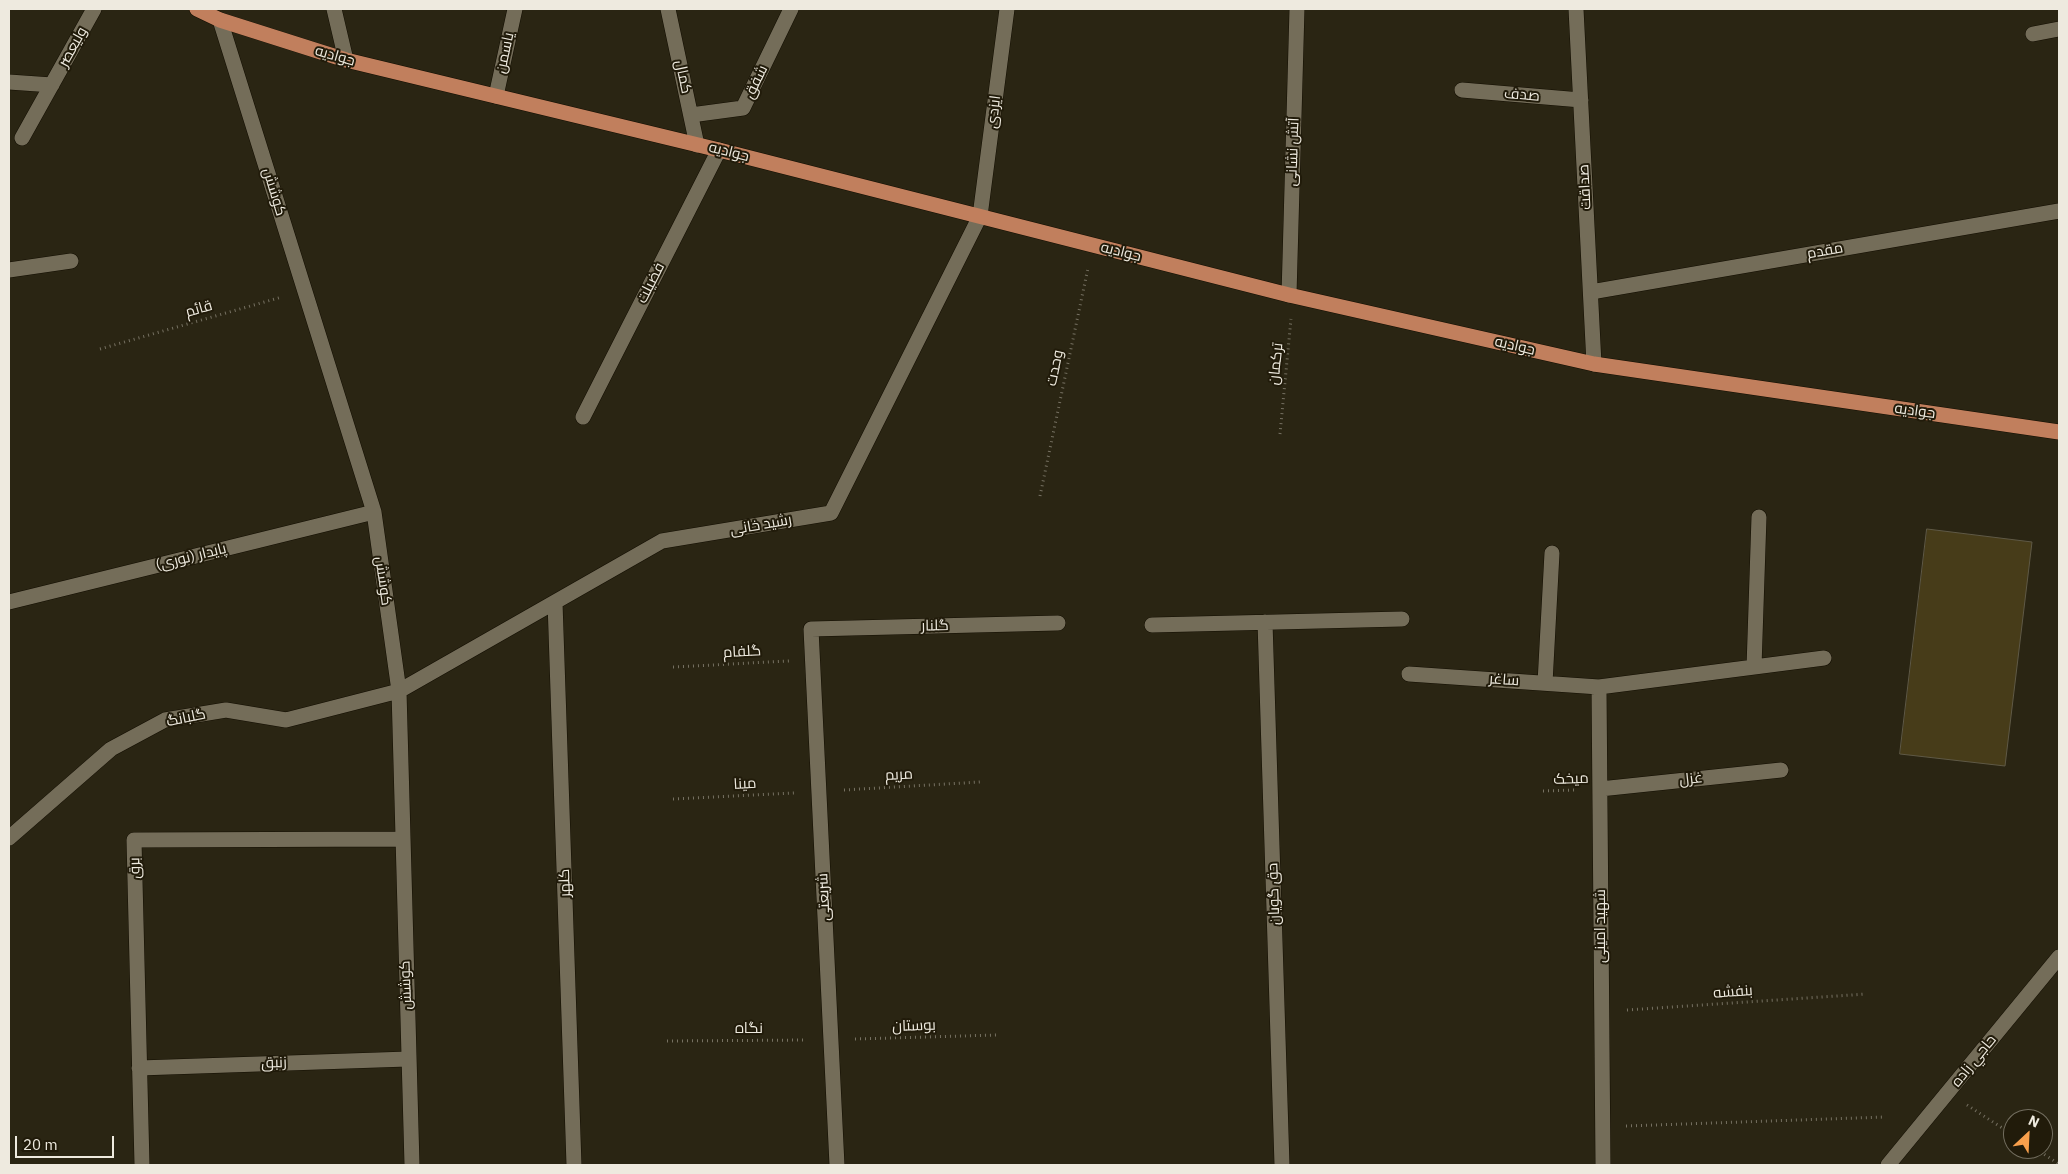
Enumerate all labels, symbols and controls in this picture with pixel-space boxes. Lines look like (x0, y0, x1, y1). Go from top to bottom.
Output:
street label: ولیعصر (55, 24, 91, 70)
street label: یاسمن (492, 31, 518, 75)
street label: جوادیه (313, 42, 357, 70)
street label: کمال (671, 59, 695, 95)
street label: شفق (740, 62, 772, 102)
street label: صدف (1503, 84, 1541, 106)
street label: ایزدی (983, 94, 1005, 130)
street label: آتش نشانی (1283, 117, 1303, 187)
street label: جوادیه (707, 138, 751, 166)
street label: صداقت (1575, 164, 1595, 210)
street label: کوشش (258, 166, 290, 218)
street label: جوادیه (1099, 238, 1143, 266)
street label: مقدم (1805, 239, 1845, 263)
street label: فضیلت (633, 260, 669, 306)
street label: قائم (183, 297, 215, 321)
street label: جوادیه (1493, 333, 1537, 359)
street label: ترکمان (1265, 342, 1287, 386)
street label: وحدت (1042, 348, 1068, 388)
street label: جوادیه (1893, 399, 1937, 423)
street label: رشید خانی (729, 511, 793, 539)
street label: پایدار (نوری) (154, 540, 228, 574)
street label: کوشش (371, 555, 395, 607)
street label: گلنار (921, 617, 949, 635)
street label: گلفام (722, 642, 762, 662)
street label: ساغر (1488, 670, 1520, 690)
street label: گلبانگ (165, 705, 207, 731)
street label: مریم (885, 765, 913, 785)
street label: میخک (1553, 769, 1589, 789)
street label: غزل (1678, 769, 1704, 789)
street label: مینا (733, 774, 757, 794)
street label: برق (126, 857, 144, 879)
street label: حق گویان (1264, 862, 1284, 926)
street label: کلهر (556, 869, 574, 897)
street label: شریعتی (814, 873, 834, 921)
street label: شهید امینی (1592, 889, 1610, 963)
street label: کوشش (396, 960, 416, 1010)
street label: بنفشه (1713, 982, 1753, 1002)
street label: بوستان (892, 1016, 936, 1036)
street label: نگاه (735, 1020, 763, 1038)
street label: حاجي زاده (1948, 1031, 2000, 1091)
street label: زنبق (261, 1054, 287, 1072)
north arrow (2003, 1109, 2053, 1159)
text: N (2026, 1111, 2042, 1132)
scale bar (18, 1126, 116, 1158)
text: 20 m (23, 1135, 58, 1154)

